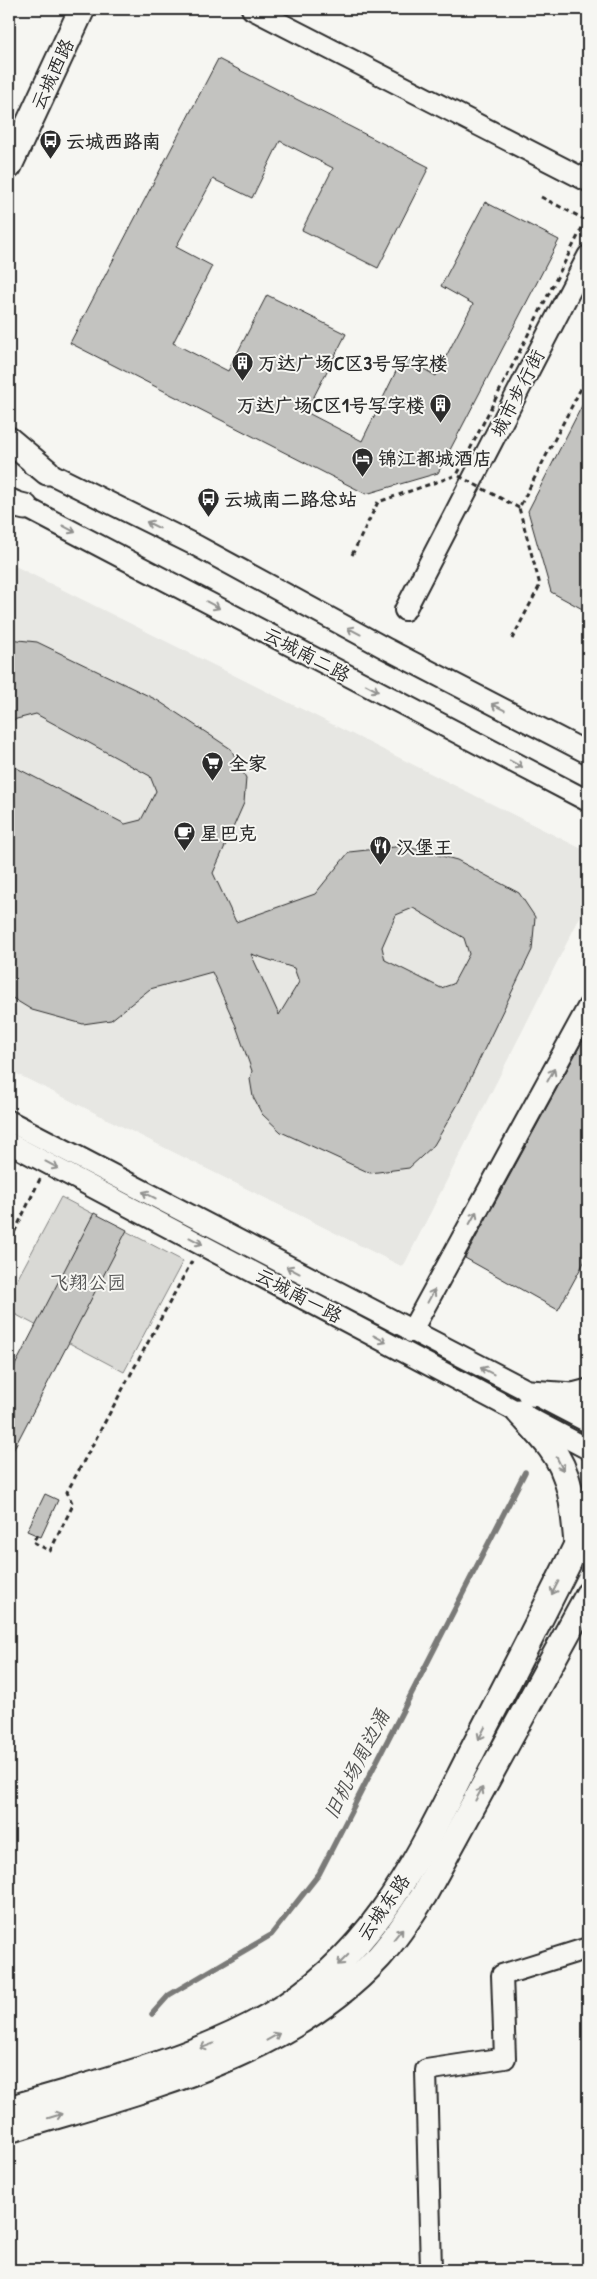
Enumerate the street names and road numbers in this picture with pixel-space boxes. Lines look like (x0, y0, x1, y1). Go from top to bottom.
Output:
street label: 云城西路 (24, 34, 80, 114)
street label: 城市步行街 (484, 345, 550, 441)
street label: 云城南二路 (259, 620, 355, 688)
street label: 云城南一路 (251, 1261, 347, 1329)
street label: 云城东路 (351, 1868, 415, 1946)

